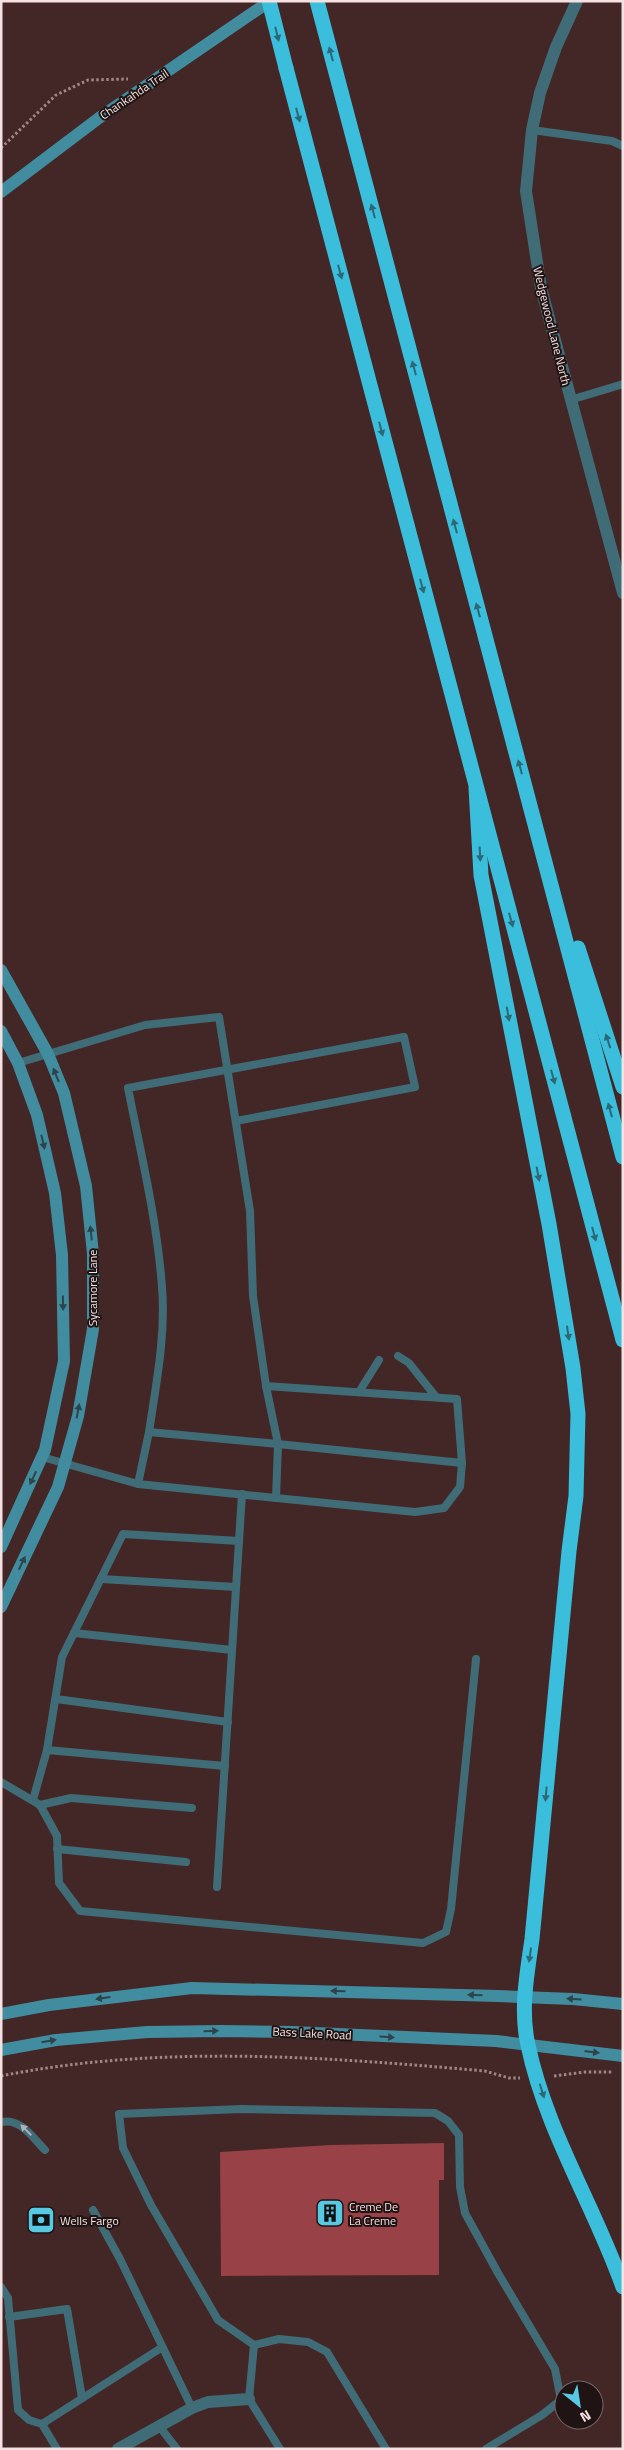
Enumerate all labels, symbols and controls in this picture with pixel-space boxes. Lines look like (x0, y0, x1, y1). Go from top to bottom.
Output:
one-way arrow (274, 27, 282, 42)
one-way arrow (327, 47, 335, 62)
street label: Chankahda Trail (96, 64, 172, 124)
one-way arrow (294, 107, 302, 122)
one-way arrow (368, 204, 376, 219)
one-way arrow (336, 264, 344, 279)
street label: Wedgewood Lane North (528, 265, 576, 387)
one-way arrow (410, 361, 418, 376)
one-way arrow (377, 422, 385, 437)
one-way arrow (451, 518, 459, 533)
one-way arrow (419, 579, 427, 594)
one-way arrow (473, 602, 481, 617)
one-way arrow (516, 759, 524, 774)
one-way arrow (476, 846, 484, 862)
one-way arrow (508, 912, 516, 927)
one-way arrow (505, 1006, 513, 1022)
one-way arrow (603, 1033, 611, 1048)
one-way arrow (52, 1067, 60, 1082)
one-way arrow (549, 1069, 557, 1084)
one-way arrow (606, 1103, 614, 1118)
one-way arrow (39, 1134, 47, 1149)
one-way arrow (535, 1166, 543, 1182)
one-way arrow (87, 1224, 95, 1240)
one-way arrow (591, 1226, 599, 1241)
street label: Sycamore Lane (83, 1250, 102, 1326)
one-way arrow (59, 1295, 67, 1311)
one-way arrow (565, 1326, 573, 1342)
one-way arrow (75, 1403, 83, 1419)
one-way arrow (29, 1471, 37, 1485)
one-way arrow (18, 1556, 26, 1570)
one-way arrow (542, 1786, 550, 1802)
one-way arrow (526, 1948, 534, 1964)
one-way arrow (330, 1987, 346, 1995)
one-way arrow (467, 1991, 483, 1999)
one-way arrow (95, 1994, 111, 2002)
one-way arrow (566, 1995, 582, 2003)
street label: Bass Lake Road (272, 2021, 352, 2045)
one-way arrow (204, 2027, 220, 2035)
one-way arrow (379, 2034, 395, 2042)
one-way arrow (42, 2037, 58, 2045)
one-way arrow (585, 2048, 601, 2056)
one-way arrow (538, 2084, 546, 2099)
one-way arrow (20, 2124, 32, 2136)
place label: Creme De La Creme (349, 2197, 398, 2230)
building icon: Creme De La Creme (315, 2198, 345, 2228)
bank icon: Wells Fargo (26, 2205, 56, 2235)
place label: Wells Fargo (60, 2211, 119, 2230)
north arrow (554, 2380, 604, 2430)
text: N (576, 2405, 595, 2428)

